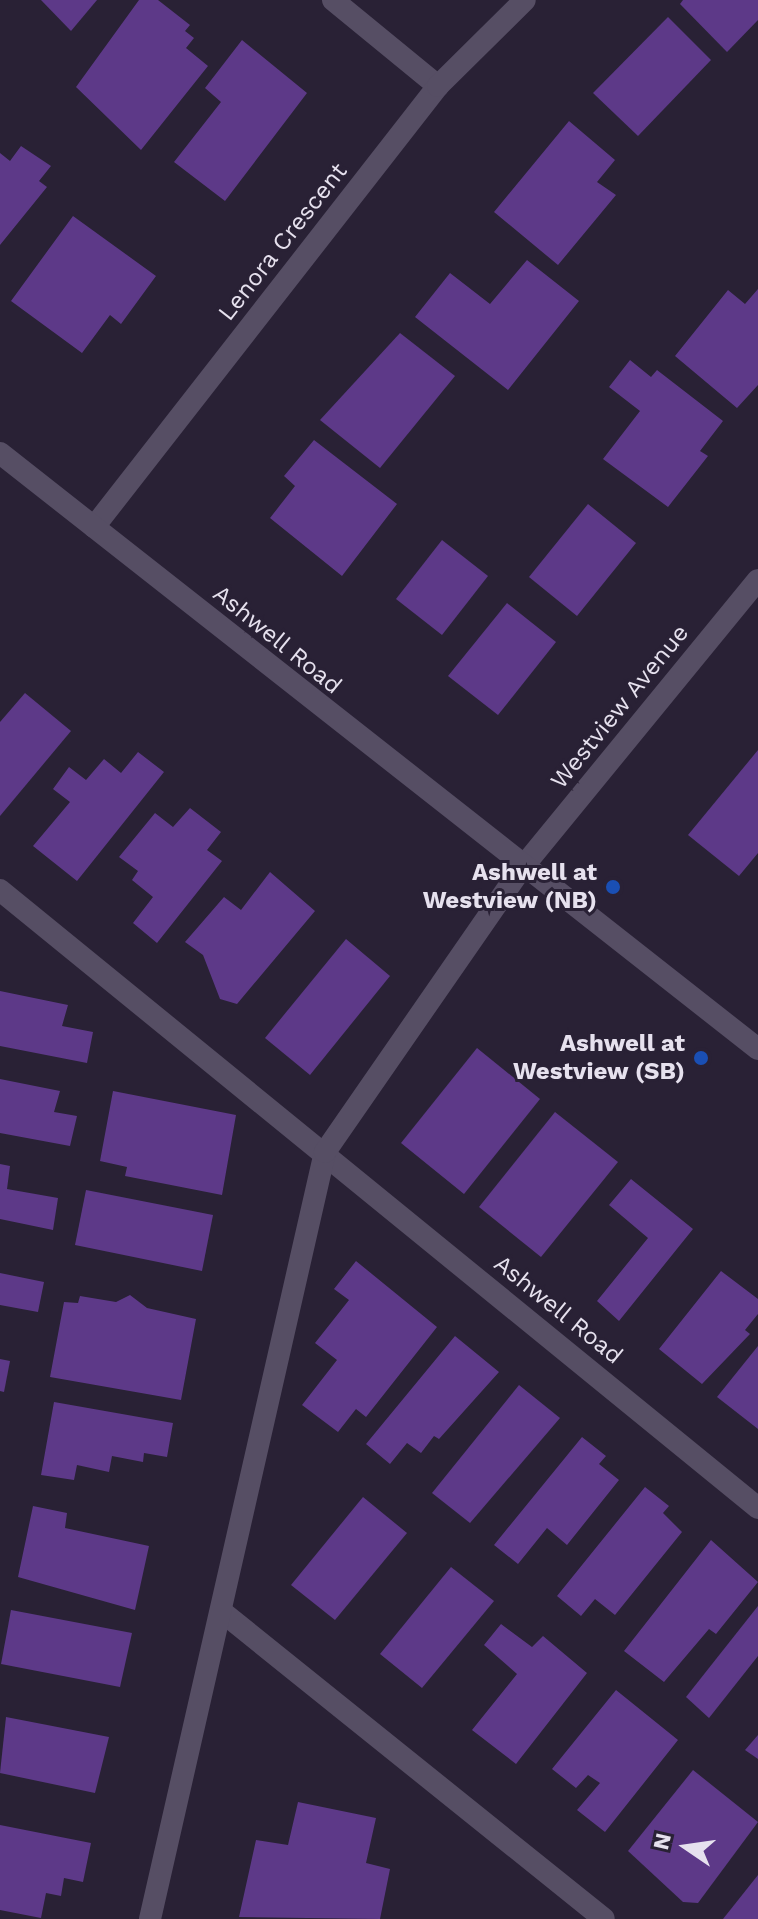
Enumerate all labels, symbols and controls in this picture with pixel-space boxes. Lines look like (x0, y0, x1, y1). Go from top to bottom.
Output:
street label: Lenora Crescent (212, 157, 354, 327)
street label: Ashwell Road (207, 579, 347, 701)
street label: Westview Avenue (545, 619, 695, 795)
place label: Ashwell at Westview (NB) (422, 859, 597, 915)
marker: Ashwell at Westview (NB) (604, 878, 622, 896)
place label: Ashwell at Westview (SB) (513, 1030, 685, 1086)
marker: Ashwell at Westview (SB) (692, 1049, 710, 1067)
street label: Ashwell Road (488, 1249, 628, 1371)
north arrow (646, 1807, 726, 1887)
text: N (648, 1831, 676, 1852)

